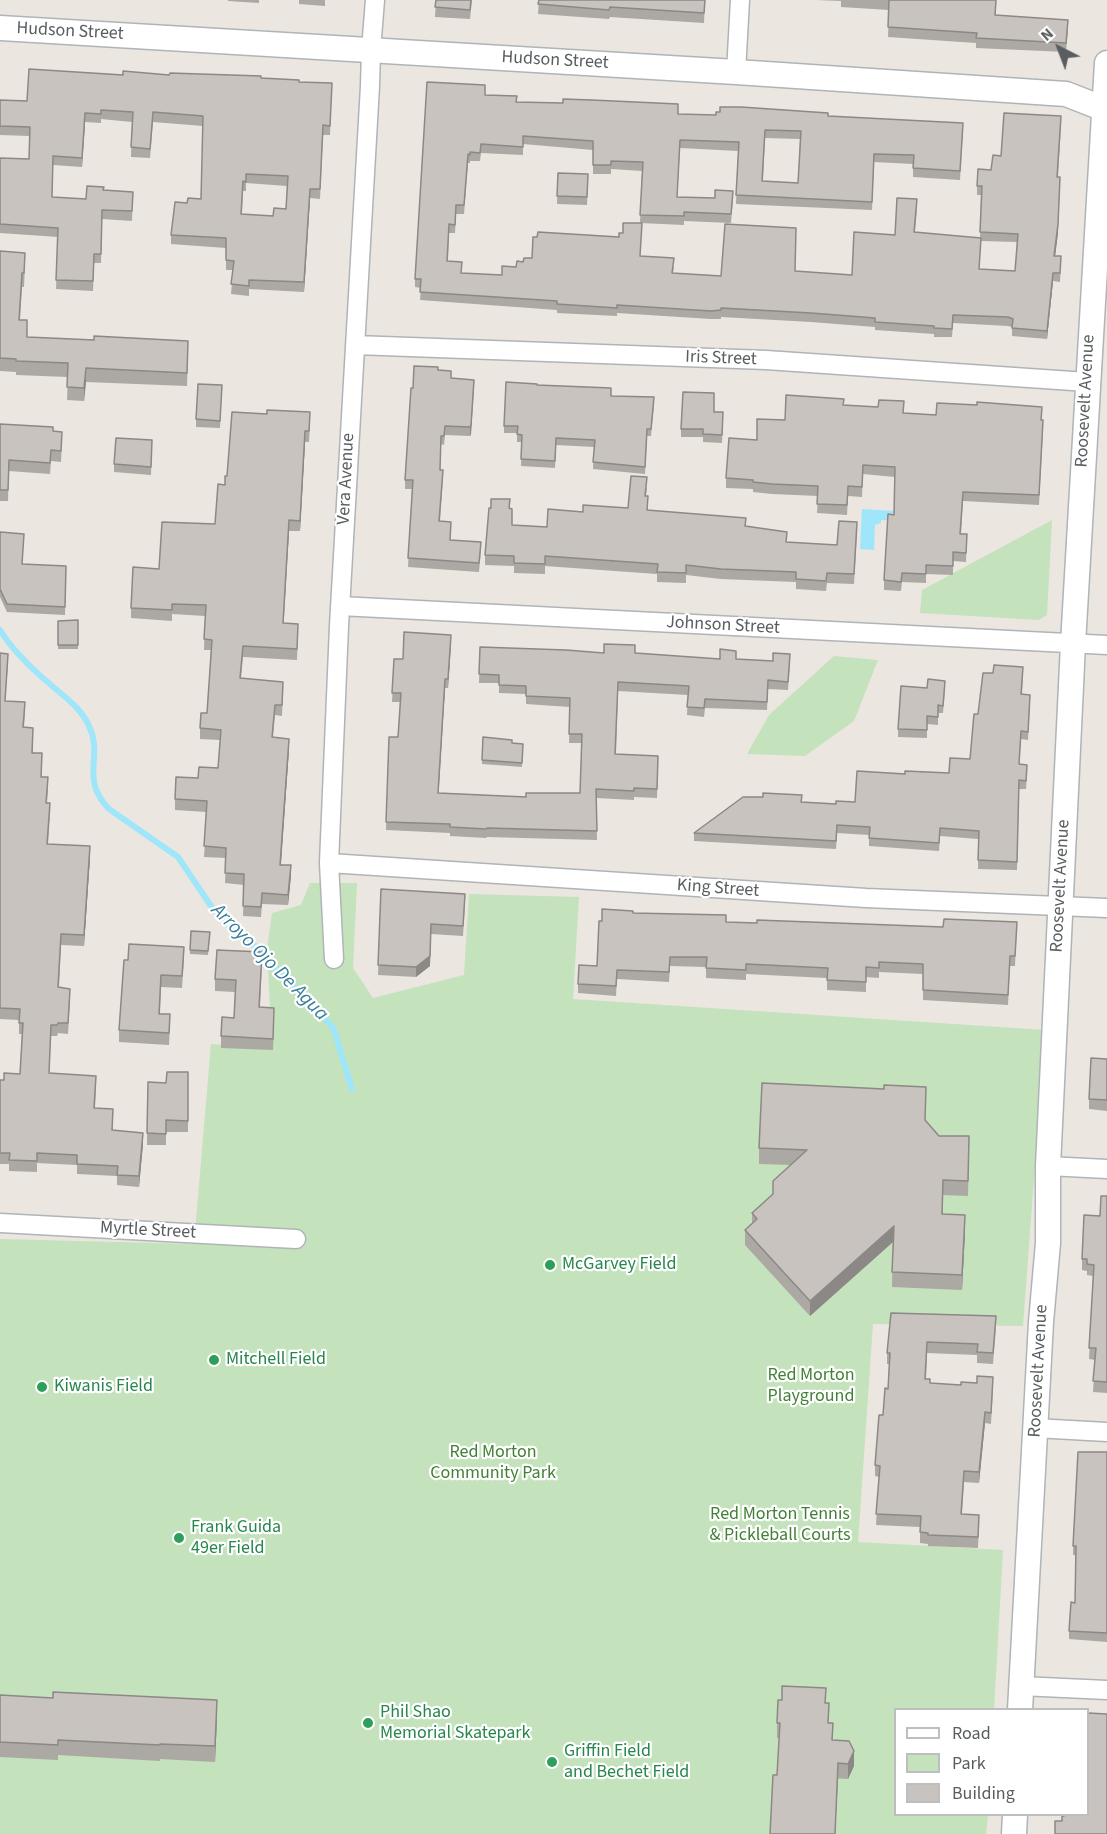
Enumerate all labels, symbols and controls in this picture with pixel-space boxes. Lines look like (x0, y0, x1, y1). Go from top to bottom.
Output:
street label: Hudson Street (16, 18, 124, 46)
north arrow (1029, 18, 1089, 78)
text: N (1036, 23, 1058, 46)
street label: Hudson Street (501, 47, 609, 75)
street label: Roosevelt Avenue (1072, 334, 1100, 468)
street label: Iris Street (685, 347, 757, 371)
street label: Vera Avenue (334, 433, 360, 525)
street label: Johnson Street (666, 612, 780, 640)
street label: Roosevelt Avenue (1047, 819, 1075, 953)
street label: King Street (676, 875, 760, 903)
water label: Arroyo Ojo De Agua (205, 899, 333, 1027)
street label: Myrtle Street (99, 1218, 197, 1244)
place label: McGarvey Field (562, 1254, 676, 1276)
marker: McGarvey Field (543, 1258, 557, 1272)
street label: Roosevelt Avenue (1025, 1304, 1053, 1438)
place label: Mitchell Field (226, 1349, 326, 1371)
marker: Mitchell Field (207, 1353, 221, 1367)
park label: Red Morton Playground (767, 1365, 855, 1408)
place label: Kiwanis Field (54, 1376, 153, 1398)
marker: Kiwanis Field (35, 1380, 49, 1394)
park label: Red Morton Community Park (430, 1442, 556, 1484)
park label: Red Morton Tennis & Pickleball Courts (710, 1504, 850, 1546)
place label: Frank Guida 49er Field (191, 1517, 281, 1559)
marker: Frank Guida 49er Field (172, 1531, 186, 1545)
place label: Phil Shao Memorial Skatepark (380, 1702, 531, 1744)
legend (894, 1708, 1089, 1816)
marker: Phil Shao Memorial Skatepark (361, 1716, 375, 1730)
text: Road (952, 1721, 991, 1746)
place label: Griffin Field and Bechet Field (564, 1741, 689, 1784)
text: Park (952, 1751, 986, 1776)
marker: Griffin Field and Bechet Field (545, 1755, 559, 1769)
text: Building (952, 1781, 1015, 1806)

